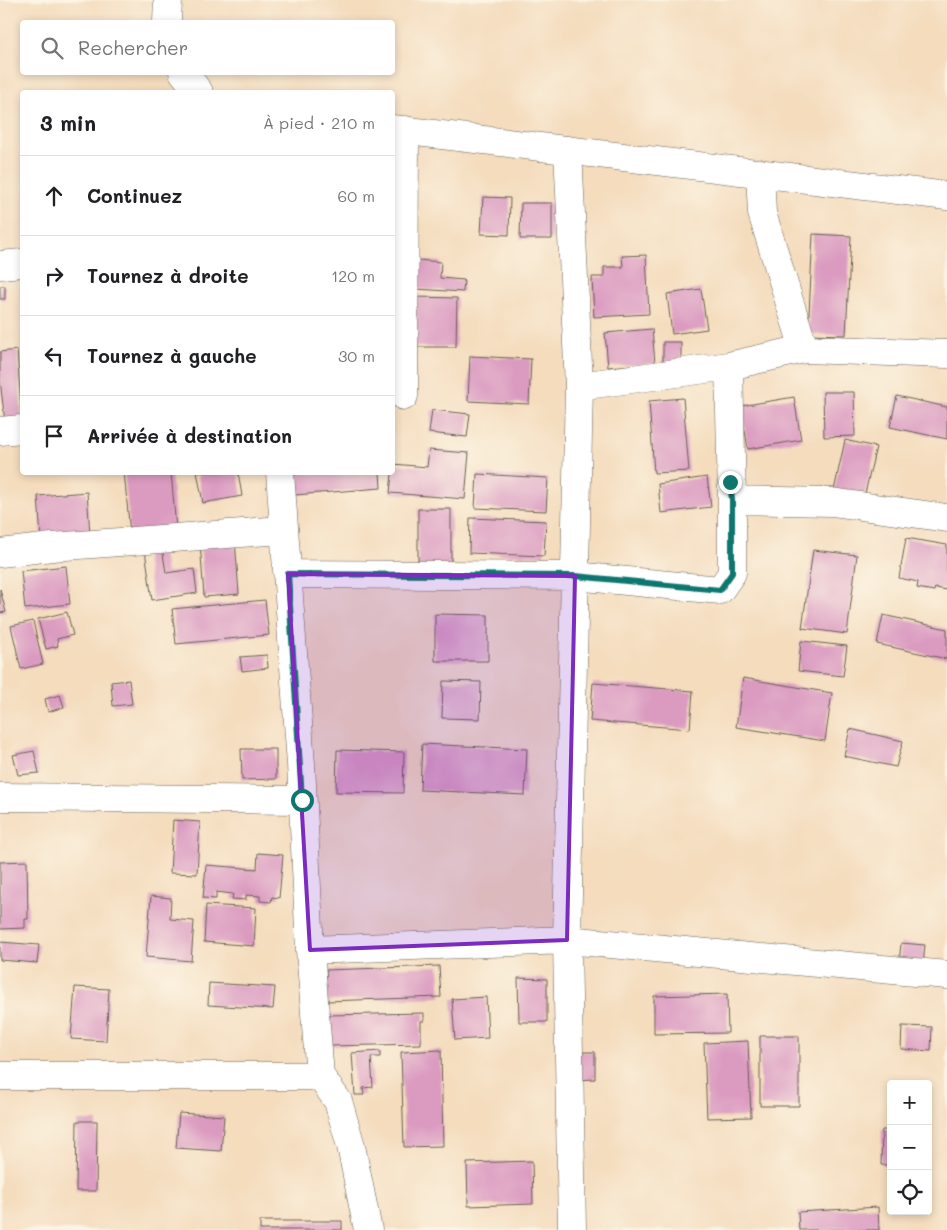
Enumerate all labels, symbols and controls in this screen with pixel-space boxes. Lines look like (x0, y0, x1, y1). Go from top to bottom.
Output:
search box (20, 20, 395, 75)
icon: search (38, 34, 66, 62)
text: Rechercher (78, 35, 188, 60)
text: 3 min (40, 109, 96, 136)
text: À pied · 210 m (263, 112, 375, 133)
icon: ahead (40, 182, 68, 210)
text: Continuez (87, 183, 182, 208)
text: 60 m (338, 185, 375, 206)
icon: right (40, 262, 68, 290)
text: Tournez à droite (87, 263, 249, 288)
text: 120 m (331, 265, 375, 286)
icon: left (40, 342, 68, 370)
text: Tournez à gauche (87, 343, 256, 368)
text: 30 m (338, 345, 375, 366)
icon: arrive (40, 422, 68, 450)
text: Arrivée à destination (87, 423, 292, 448)
route end (719, 471, 742, 494)
route start (291, 789, 314, 812)
map controls (887, 1080, 932, 1215)
button: + (887, 1080, 932, 1125)
button: − (887, 1125, 932, 1170)
button: locate (887, 1170, 932, 1215)

